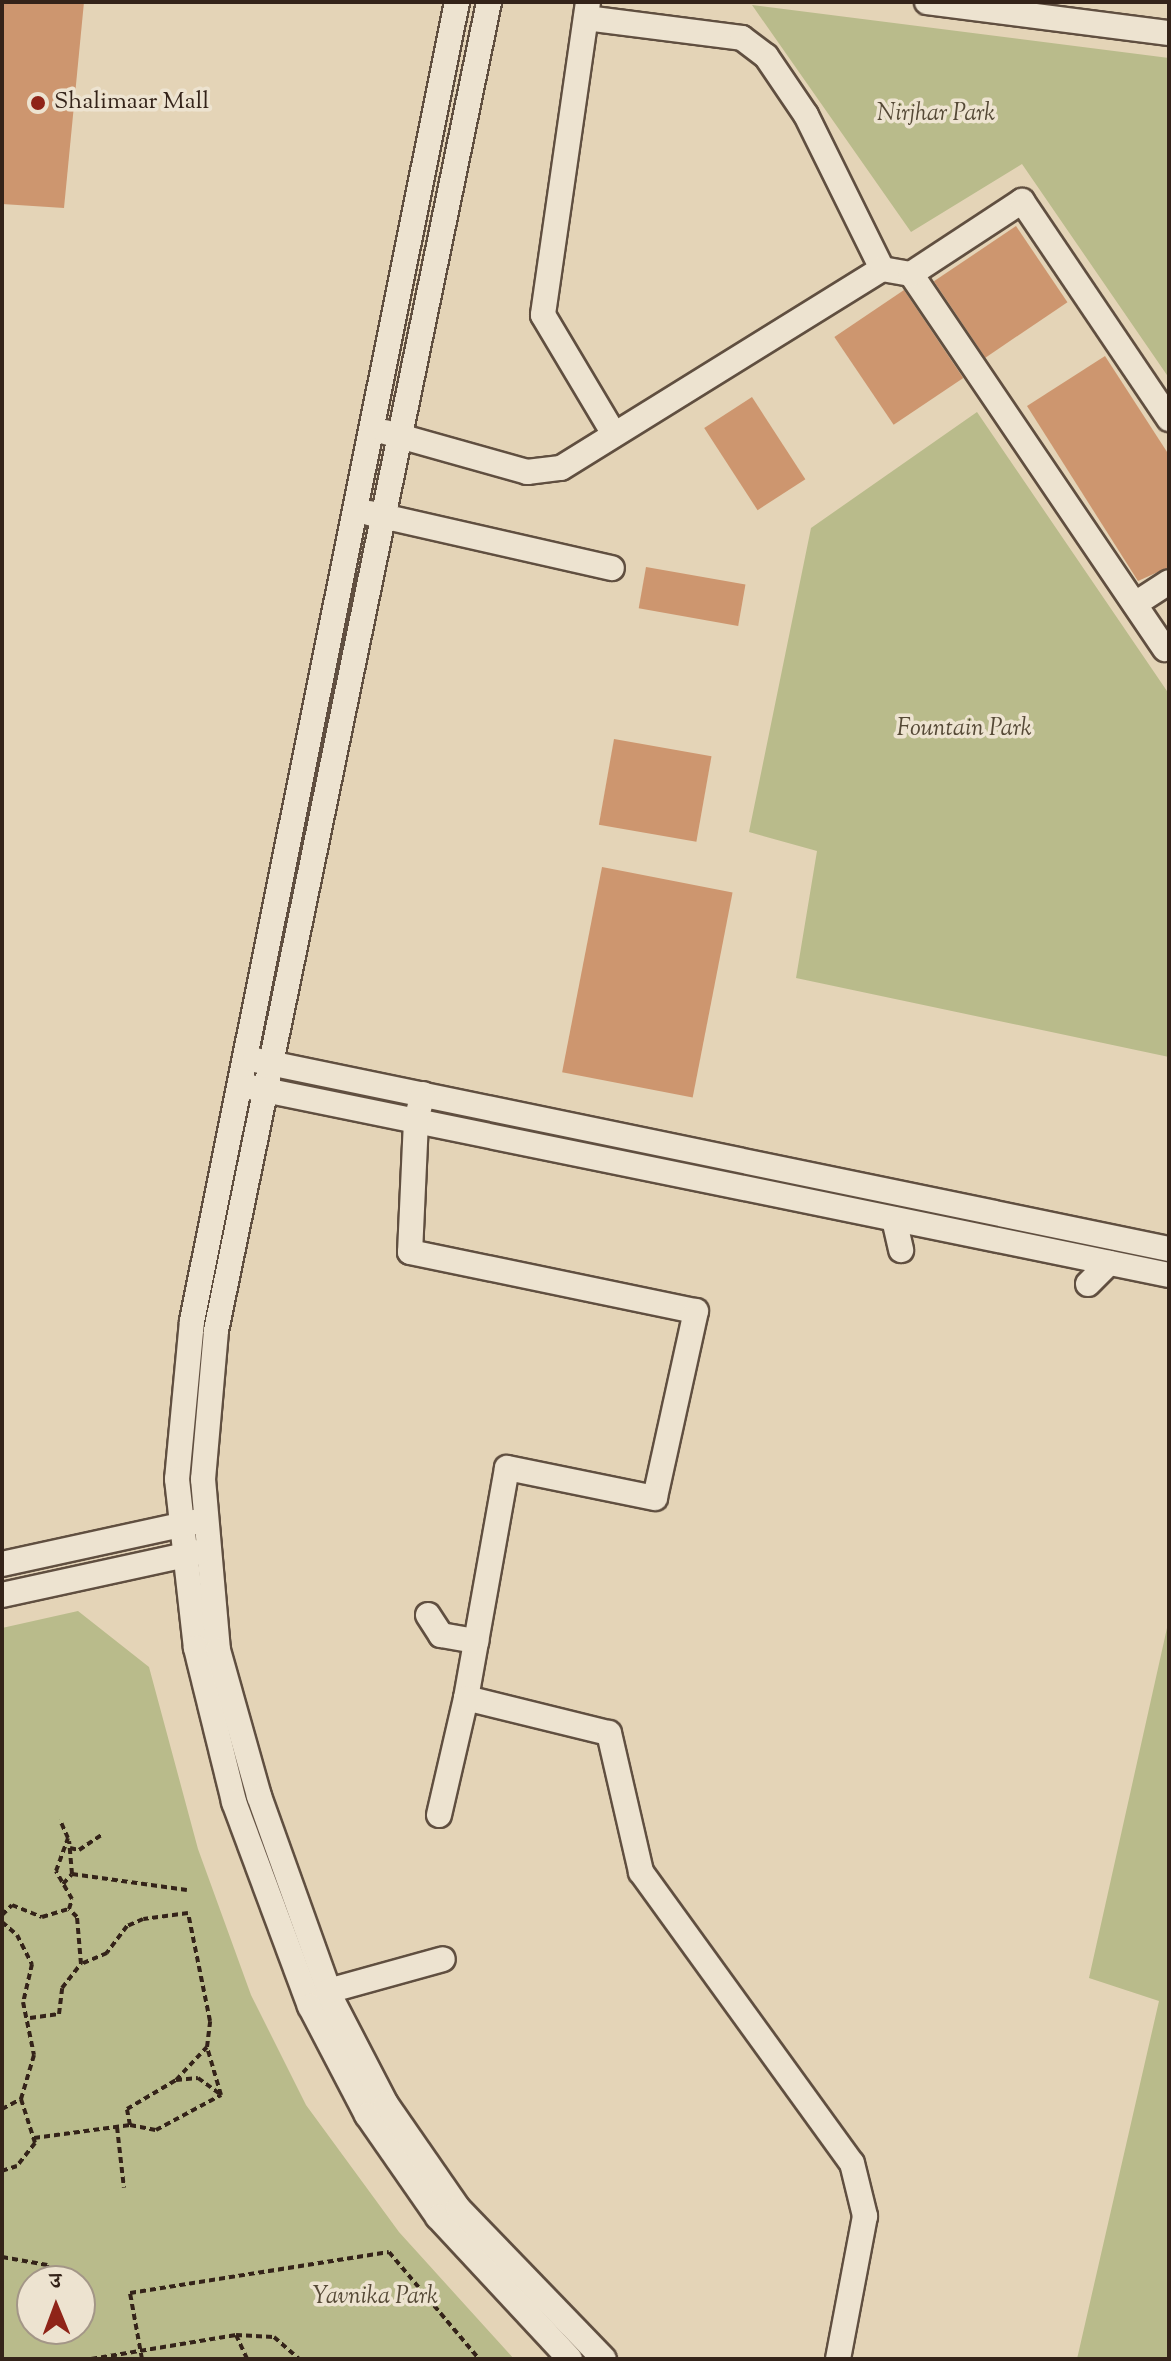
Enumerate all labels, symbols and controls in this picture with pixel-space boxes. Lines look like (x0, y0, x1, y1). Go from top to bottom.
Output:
place label: Shalimaar Mall (54, 89, 209, 117)
marker: Shalimaar Mall (29, 94, 47, 112)
park label: Nirjhar Park (877, 101, 995, 129)
park label: Fountain Park (897, 716, 1031, 744)
north arrow (16, 2265, 96, 2345)
text: उ (50, 2267, 61, 2299)
park label: Yavnika Park (312, 2284, 438, 2312)

